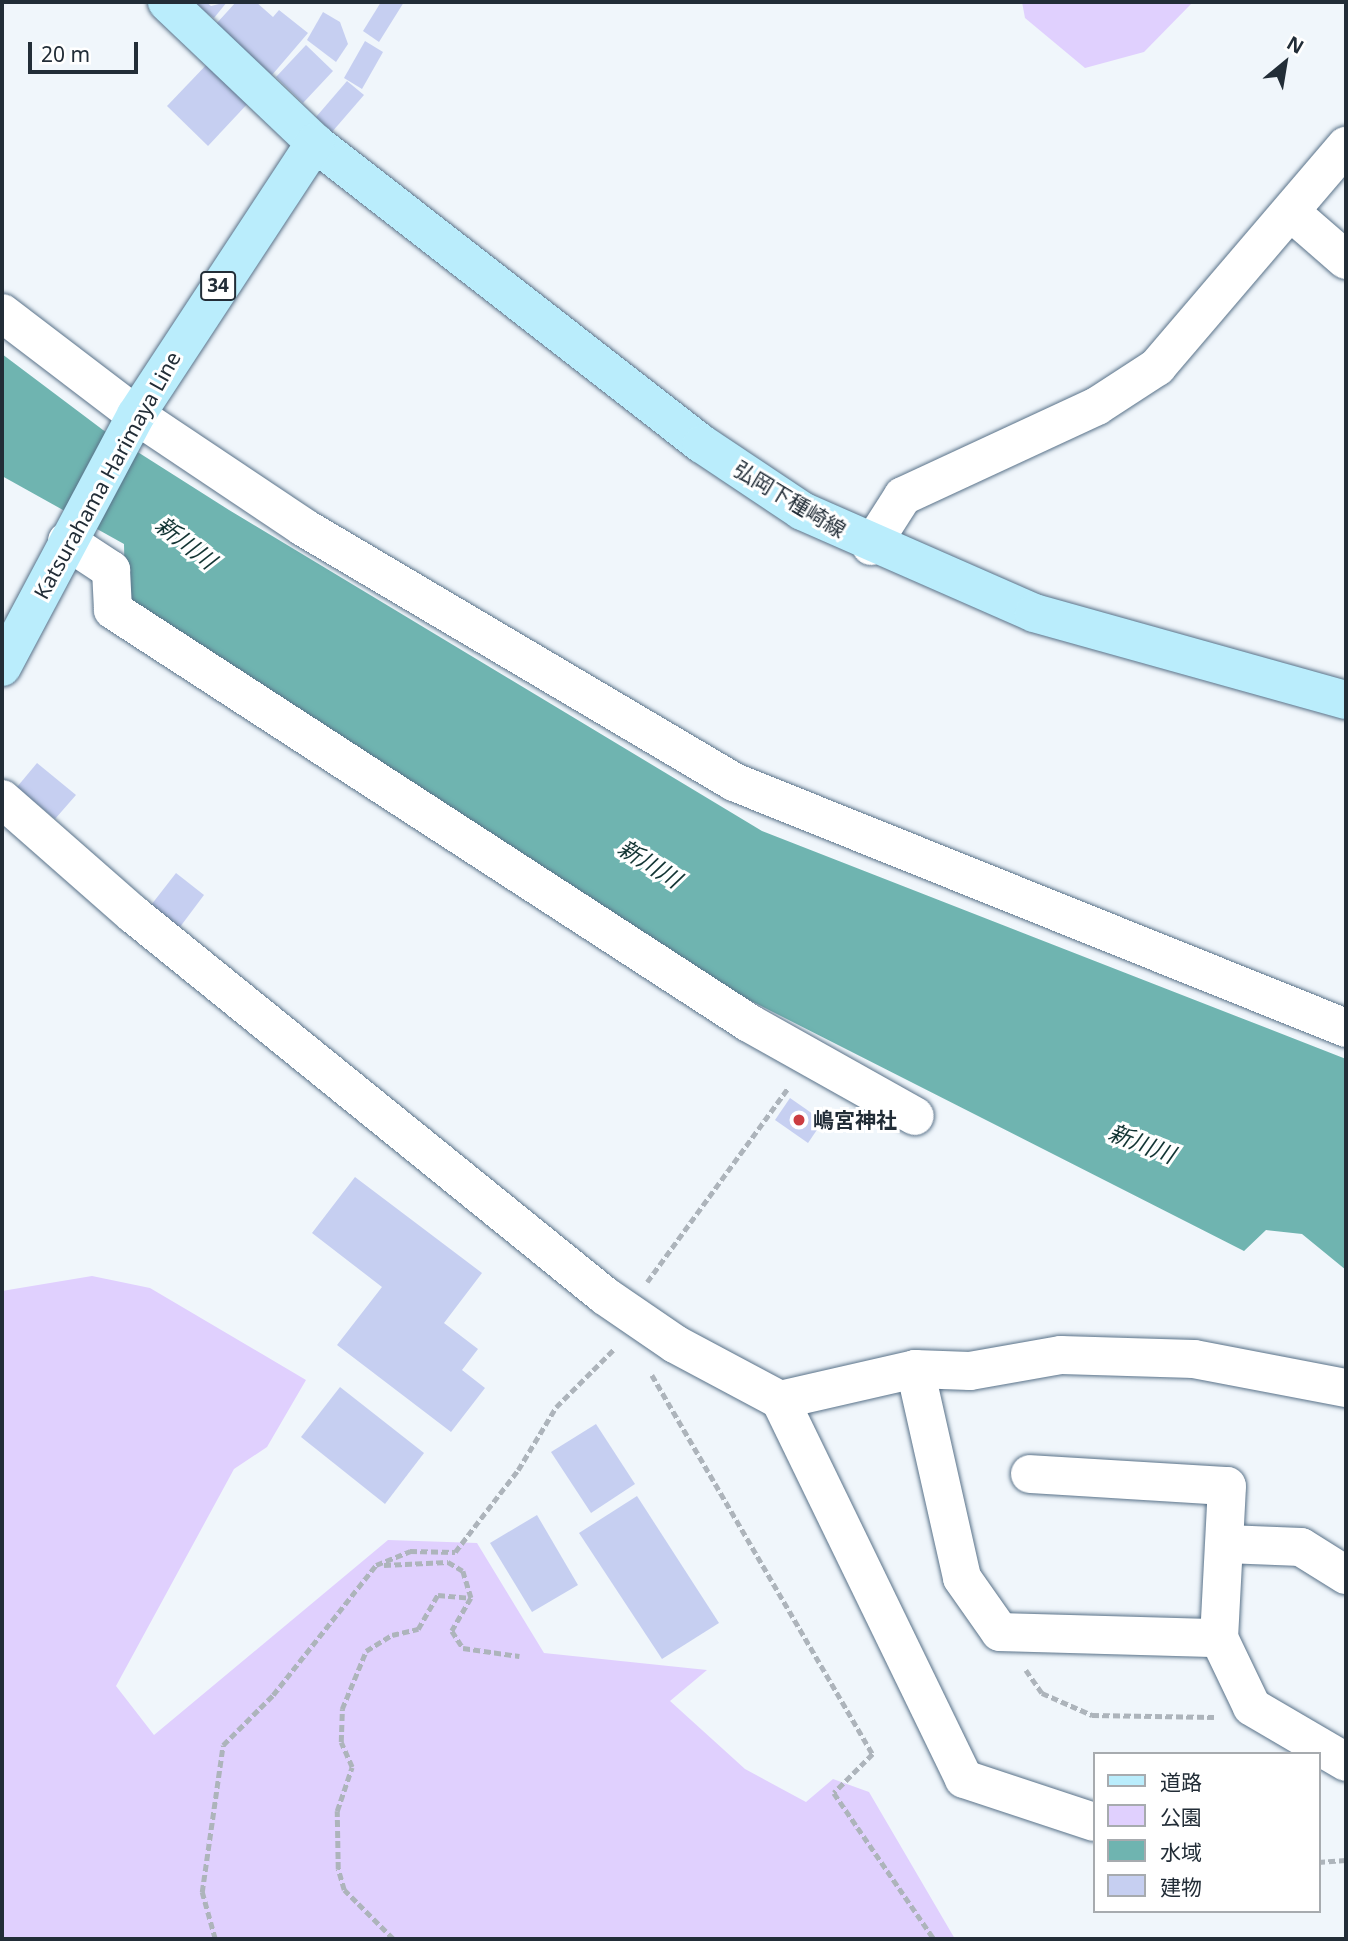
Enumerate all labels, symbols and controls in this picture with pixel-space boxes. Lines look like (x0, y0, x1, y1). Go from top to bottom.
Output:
scale bar (32, 28, 142, 72)
north arrow (1250, 28, 1320, 98)
text: N (1282, 30, 1309, 60)
text: 20 m (41, 40, 90, 68)
road number: 34 (199, 270, 237, 302)
street label: Katsurahama Harimaya Line (28, 347, 186, 603)
street label: 弘岡下種崎線 (730, 456, 850, 542)
water label: 新川川 (150, 510, 222, 574)
water label: 新川川 (613, 833, 687, 893)
place label: 嶋宮神社 (813, 1107, 897, 1133)
marker: 嶋宮神社 (791, 1112, 807, 1128)
water label: 新川川 (1105, 1118, 1179, 1168)
legend (1092, 1752, 1320, 1913)
text: 道路 (1160, 1768, 1202, 1796)
text: 公園 (1160, 1803, 1202, 1831)
text: 水域 (1160, 1838, 1202, 1866)
text: 建物 (1160, 1873, 1202, 1901)

